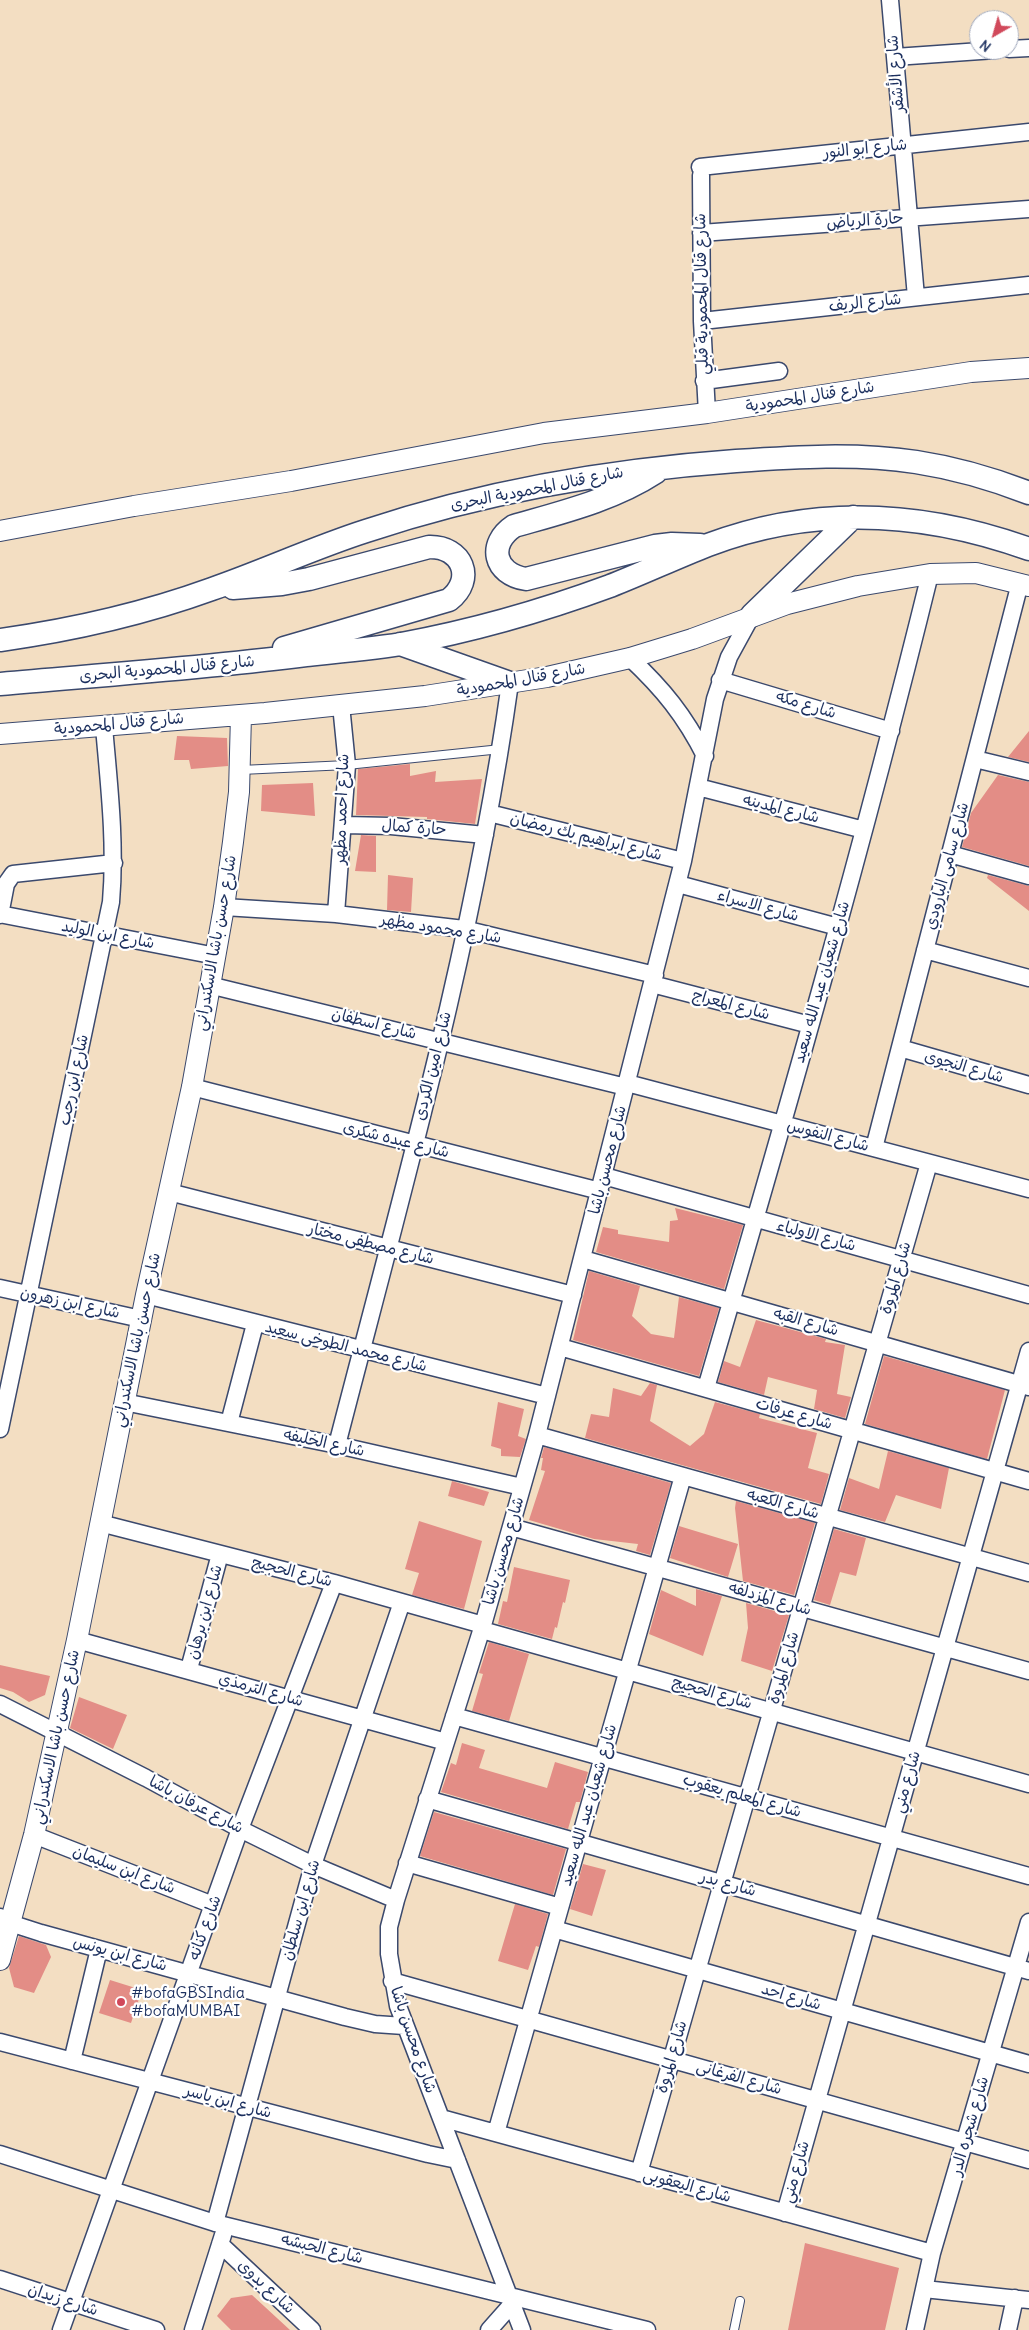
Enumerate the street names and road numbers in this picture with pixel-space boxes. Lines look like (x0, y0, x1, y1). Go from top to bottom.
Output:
street label: شارع الأشقر (883, 34, 909, 114)
street label: شارع ابو النور (822, 135, 908, 163)
street label: حارة الرياض (826, 209, 904, 233)
street label: شارع قنال المحمودية قبلي (691, 213, 713, 375)
street label: شارع الريف (828, 290, 902, 316)
street label: شارع قنال المحمودية (744, 377, 876, 417)
street label: شارع قنال المحمودية البحرى (449, 463, 625, 515)
street label: شارع قنال المحمودية البحرى (78, 652, 256, 686)
street label: شارع قنال المحمودية (455, 659, 587, 701)
street label: شارع مكه (774, 687, 838, 723)
street label: شارع قنال المحمودية (53, 709, 185, 739)
street label: شارع احمد مظهر (330, 753, 354, 865)
street label: شارع المدينه (741, 790, 821, 828)
street label: شارع سامى البارودي (921, 800, 973, 932)
street label: شارع ابراهيم بك رمضان (508, 809, 664, 865)
street label: حارة كمال (381, 816, 447, 840)
street label: شارع حسن باشا الاسكندراني (191, 854, 241, 1032)
street label: شارع الاسراء (715, 886, 801, 926)
street label: شارع شعبان عبد الله سعيد (790, 899, 854, 1065)
street label: شارع محمود مظهر (379, 910, 503, 948)
street label: شارع ابن الوليد (60, 917, 156, 953)
street label: شارع المعراج (690, 985, 772, 1025)
street label: شارع اسطفان (330, 1004, 418, 1044)
street label: شارع امين الكردى (410, 1010, 456, 1122)
street label: شارع ابن رجب (55, 1033, 93, 1127)
street label: شارع النجوى (922, 1047, 1006, 1087)
street label: شارع محسن باشا (585, 1104, 631, 1216)
street label: شارع النفوس (785, 1116, 871, 1156)
street label: شارع عبده شكرى (341, 1118, 451, 1162)
street label: شارع الاولياء (774, 1216, 858, 1256)
street label: شارع مصطفى مختار (306, 1219, 436, 1269)
street label: شارع المروة (877, 1240, 915, 1316)
street label: شارع حسن باشا الاسكندراني (109, 1251, 165, 1429)
street label: شارع ابن زهرون (18, 1283, 122, 1323)
street label: شارع القبه (771, 1304, 841, 1340)
street label: شارع محمد الطوخى سعيد (263, 1318, 429, 1376)
street label: شارع عرفات (753, 1394, 835, 1434)
street label: شارع الخليفه (282, 1425, 366, 1461)
street label: شارع الكعبه (745, 1485, 821, 1523)
street label: شارع محسن باشا (479, 1495, 529, 1607)
street label: شارع الحجيج (250, 1553, 334, 1591)
street label: شارع ابن برهان (183, 1563, 227, 1661)
street label: شارع المزدلفه (726, 1578, 814, 1620)
street label: شارع المروة (765, 1630, 803, 1706)
street label: شارع حسن باشا الاسكندراني (28, 1648, 84, 1826)
street label: شارع الترمذي (216, 1669, 306, 1711)
street label: شارع الحجيج (670, 1672, 754, 1714)
street label: شارع شعبان عبد الله سعيد (557, 1722, 621, 1888)
street label: شارع مني (889, 1749, 925, 1815)
street label: شارع المعلم يعقوب (681, 1770, 803, 1822)
street label: شارع عرفان باشا (145, 1772, 247, 1838)
street label: شارع ابن سليمان (70, 1842, 178, 1898)
street label: شارع ابن سلطان (277, 1857, 325, 1963)
street label: شارع بدر (698, 1867, 758, 1901)
street label: شارع كنانه (184, 1893, 226, 1963)
street label: شارع ابن يونس (71, 1932, 169, 1976)
street label: شارع احد (759, 1979, 823, 2015)
street label: شارع محسن باشا (386, 1984, 440, 2096)
street label: شارع المروة (653, 2019, 691, 2095)
street label: شارع الفرغانى (694, 2057, 784, 2099)
street label: شارع شجره الدر (947, 2074, 993, 2178)
street label: شارع ابن ياسر (182, 2081, 274, 2123)
street label: شارع مني (778, 2139, 814, 2205)
street label: شارع اليعقوبى (641, 2165, 733, 2207)
street label: شارع الحبشه (279, 2230, 365, 2268)
street label: شارع بدوى (234, 2256, 298, 2318)
street label: شارع زيدان (26, 2280, 100, 2320)

